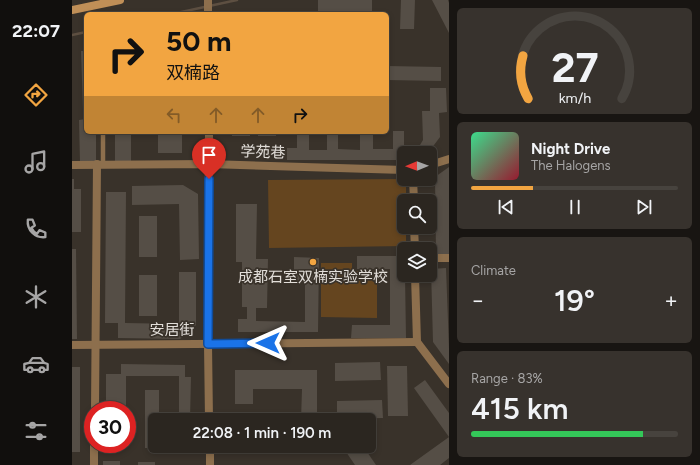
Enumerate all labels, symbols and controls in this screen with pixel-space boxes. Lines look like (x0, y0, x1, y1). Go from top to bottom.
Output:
text: 22:07 (12, 20, 60, 42)
text: 50 m (166, 24, 232, 58)
icon: right (100, 28, 152, 80)
text: 27 (551, 42, 598, 92)
text: 双楠路 (166, 62, 220, 84)
icon: directions (22, 81, 50, 109)
text: km/h (558, 89, 591, 107)
icon: left (163, 104, 185, 126)
icon: ahead (205, 104, 227, 126)
icon: ahead (247, 104, 269, 126)
icon: right (289, 104, 311, 126)
pin (192, 138, 226, 179)
text: Night Drive (531, 140, 610, 158)
street label: 学苑巷 (240, 142, 286, 162)
icon: arrive (198, 144, 220, 166)
north arrow (397, 146, 437, 186)
map controls (397, 146, 437, 282)
icon: music (22, 148, 50, 176)
text: The Halogens (531, 158, 611, 173)
button: search (397, 194, 437, 234)
icon: previous (495, 196, 517, 218)
icon: pause (564, 196, 586, 218)
icon: next (633, 196, 655, 218)
icon: phone (22, 215, 50, 243)
button: layers (397, 242, 437, 282)
marker: 成都石室双楠实验学校 (308, 257, 318, 267)
text: Climate (471, 263, 516, 278)
place label: 成都石室双楠实验学校 (238, 268, 388, 286)
text: 19° (554, 282, 595, 319)
icon: climate (22, 283, 50, 311)
text: − (471, 287, 485, 314)
text: + (664, 287, 678, 314)
street label: 安居街 (149, 321, 195, 339)
position arrow (247, 322, 289, 364)
icon: car (22, 350, 50, 378)
text: Range · 83% (471, 371, 543, 386)
text: 415 km (471, 390, 568, 427)
speed limit sign: 30 (84, 401, 136, 453)
icon: filters (22, 417, 50, 445)
text: 22:08 · 1 min · 190 m (193, 424, 331, 442)

